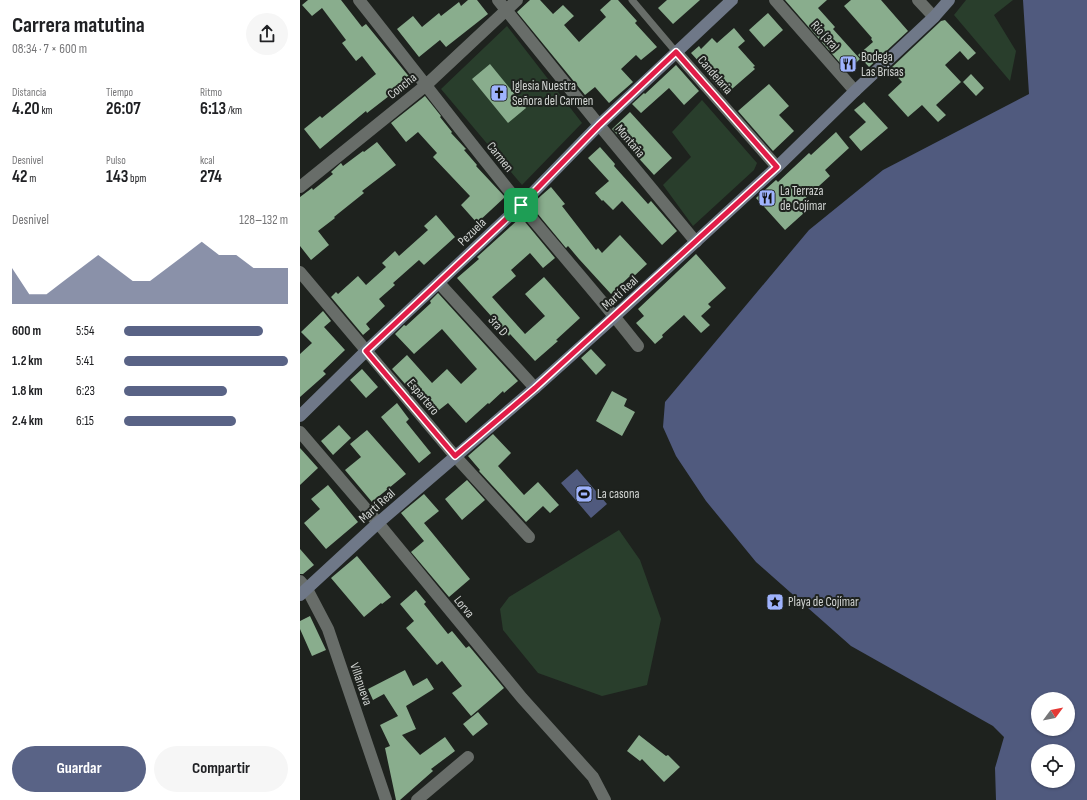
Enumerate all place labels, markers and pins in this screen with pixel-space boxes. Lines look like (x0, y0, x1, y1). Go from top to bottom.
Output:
place label: Bodega Las Brisas (861, 49, 904, 80)
restaurant icon: Bodega Las Brisas (838, 54, 858, 74)
place label: Iglesia Nuestra Señora del Carmen (512, 78, 593, 109)
church icon: Iglesia Nuestra Señora del Carmen (489, 83, 509, 103)
place label: La Terraza de Cojímar (780, 183, 826, 214)
pin (504, 188, 538, 222)
restaurant icon: La Terraza de Cojímar (757, 188, 777, 208)
sports icon: La casona (574, 484, 594, 504)
place label: La casona (597, 486, 640, 502)
place icon: Playa de Cojímar (765, 592, 785, 612)
place label: Playa de Cojímar (788, 594, 859, 610)

